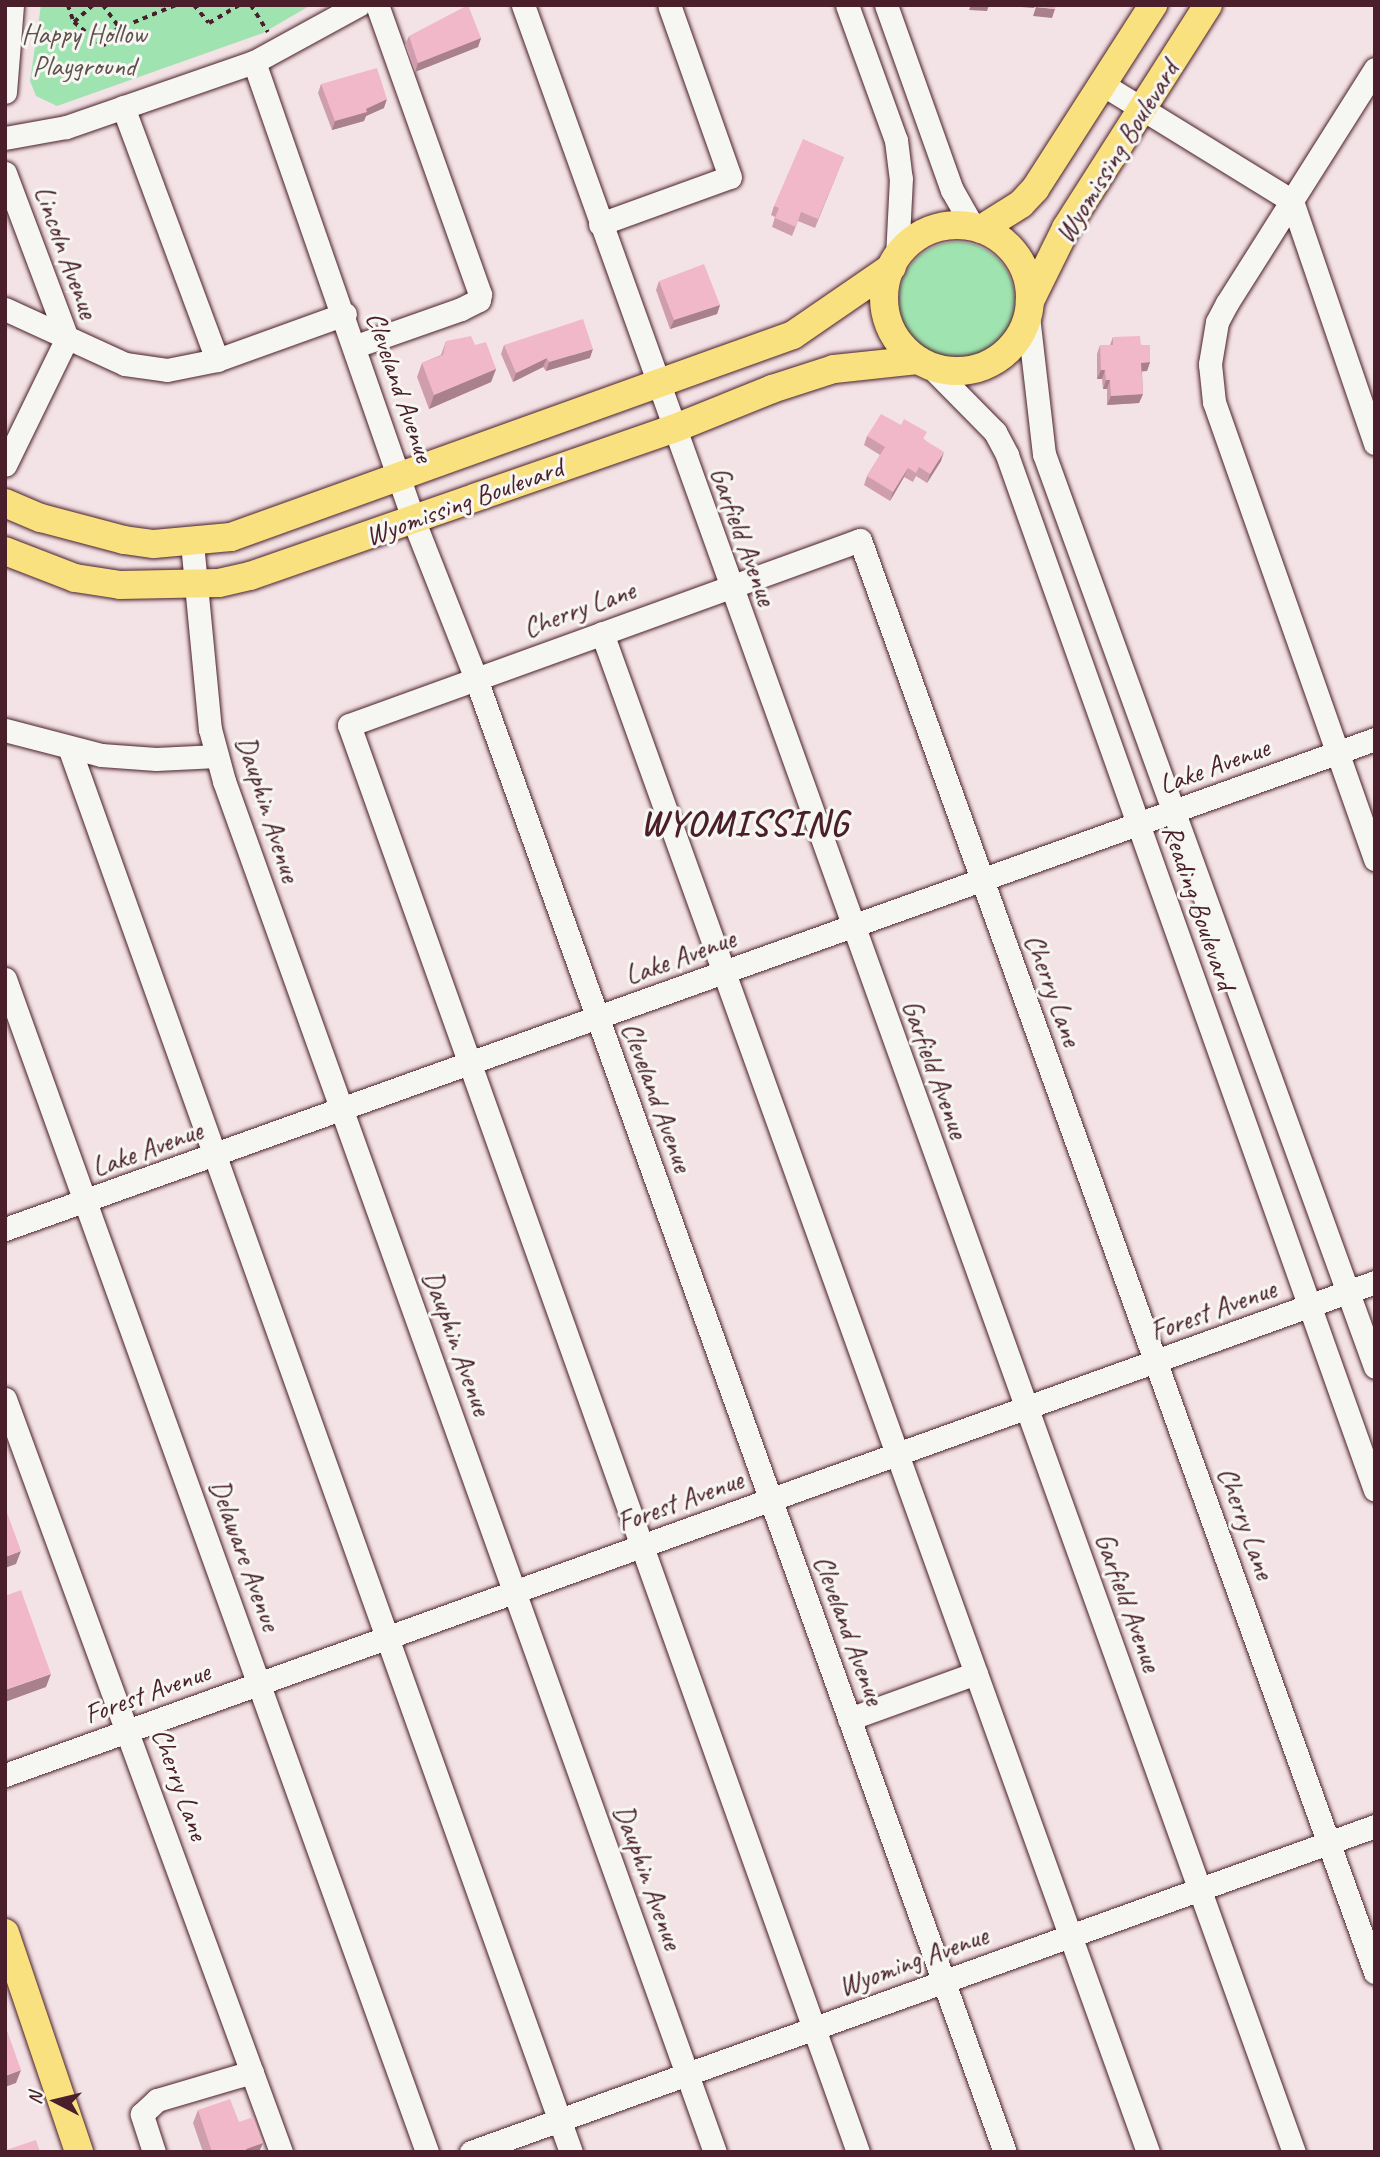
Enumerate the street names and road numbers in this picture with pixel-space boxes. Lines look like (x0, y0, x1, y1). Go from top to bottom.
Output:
street label: Wyomissing Boulevard (1048, 55, 1186, 249)
street label: Lincoln Avenue (27, 181, 105, 323)
street label: Cleveland Avenue (359, 308, 441, 466)
street label: Wyomissing Boulevard (361, 451, 567, 553)
street label: Garfield Avenue (702, 462, 784, 610)
street label: Cherry Lane (518, 573, 640, 645)
street label: Lake Avenue (1154, 731, 1274, 801)
street label: Dauphin Avenue (229, 732, 307, 886)
street label: Reading Boulevard (1155, 820, 1243, 994)
street label: Lake Avenue (620, 922, 740, 992)
street label: Cherry Lane (1017, 929, 1089, 1051)
street label: Garfield Avenue (894, 995, 976, 1143)
street label: Cleveland Avenue (614, 1018, 700, 1176)
street label: Lake Avenue (87, 1114, 207, 1184)
street label: Dauphin Avenue (415, 1266, 499, 1420)
street label: Forest Avenue (1146, 1272, 1280, 1348)
street label: Cherry Lane (1210, 1462, 1282, 1584)
street label: Forest Avenue (613, 1463, 747, 1539)
street label: Delaware Avenue (202, 1475, 288, 1635)
street label: Garfield Avenue (1087, 1528, 1169, 1676)
street label: Cleveland Avenue (806, 1551, 892, 1709)
street label: Forest Avenue (80, 1655, 214, 1731)
street label: Cherry Lane (144, 1723, 216, 1845)
street label: Dauphin Avenue (606, 1800, 690, 1954)
street label: Wyoming Avenue (834, 1919, 992, 2003)

